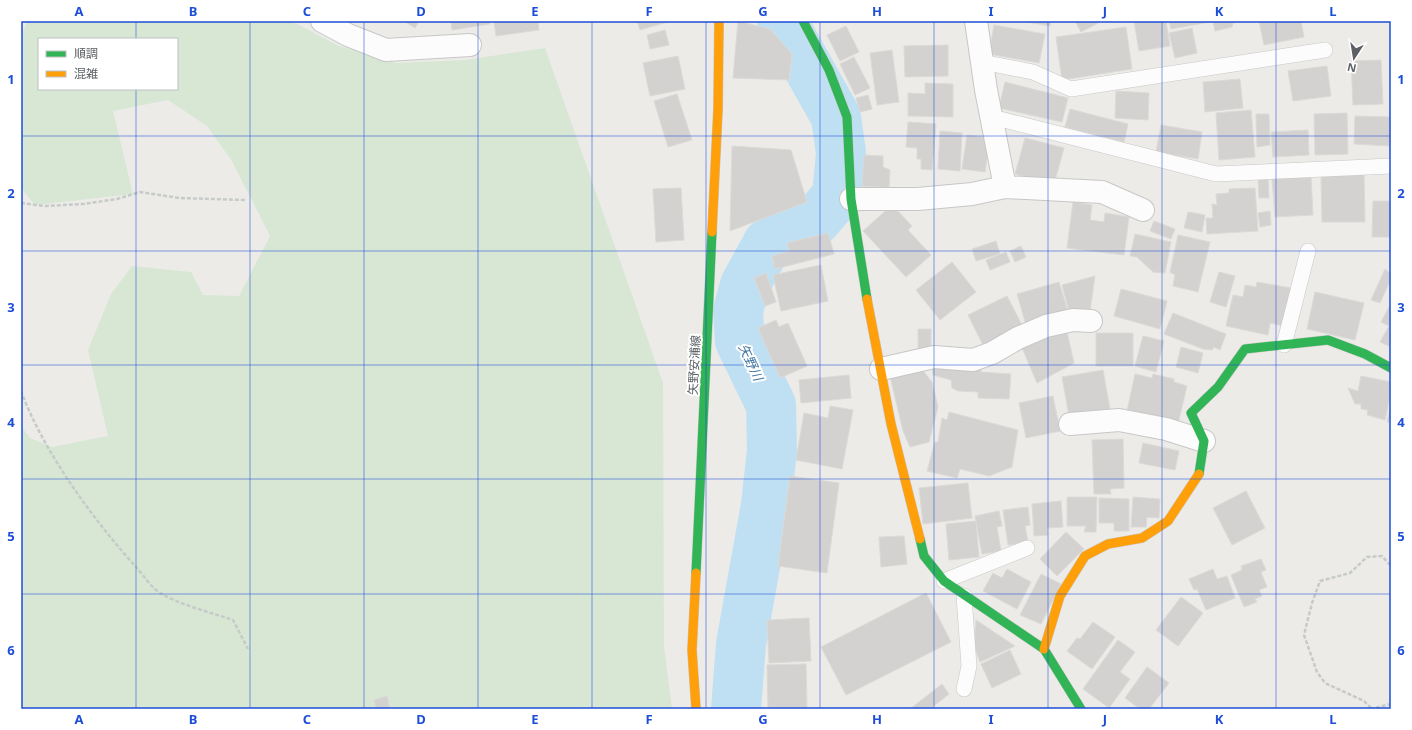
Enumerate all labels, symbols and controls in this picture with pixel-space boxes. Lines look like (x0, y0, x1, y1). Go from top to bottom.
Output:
text: A (75, 2, 84, 20)
text: B (189, 2, 197, 20)
text: C (303, 2, 311, 20)
text: D (416, 2, 426, 20)
text: E (531, 2, 539, 20)
text: F (645, 2, 653, 20)
text: G (758, 2, 768, 20)
text: H (872, 2, 882, 20)
text: I (988, 2, 994, 20)
text: J (1102, 2, 1107, 20)
text: K (1215, 2, 1224, 20)
text: L (1329, 2, 1337, 20)
legend (38, 38, 178, 90)
north arrow (1334, 38, 1374, 78)
text: 順調 (74, 45, 98, 62)
text: N (1346, 60, 1358, 77)
text: 混雑 (74, 65, 98, 82)
text: 1 (7, 70, 15, 88)
text: 1 (1397, 70, 1405, 88)
text: 2 (7, 184, 15, 202)
text: 2 (1397, 184, 1405, 202)
text: 3 (7, 298, 15, 316)
text: 3 (1397, 298, 1405, 316)
street label: 矢野安浦線 (684, 335, 704, 395)
water label: 矢野川 (735, 341, 768, 385)
text: 4 (7, 413, 15, 431)
text: 4 (1397, 413, 1405, 431)
text: 5 (7, 527, 15, 545)
text: 5 (1397, 527, 1405, 545)
text: 6 (7, 641, 15, 659)
text: 6 (1397, 641, 1405, 659)
text: A (75, 710, 84, 728)
text: B (189, 710, 197, 728)
text: C (303, 710, 311, 728)
text: D (416, 710, 426, 728)
text: E (531, 710, 539, 728)
text: F (645, 710, 653, 728)
text: G (758, 710, 768, 728)
text: H (872, 710, 882, 728)
text: I (988, 710, 994, 728)
text: J (1102, 710, 1107, 728)
text: K (1215, 710, 1224, 728)
text: L (1329, 710, 1337, 728)

